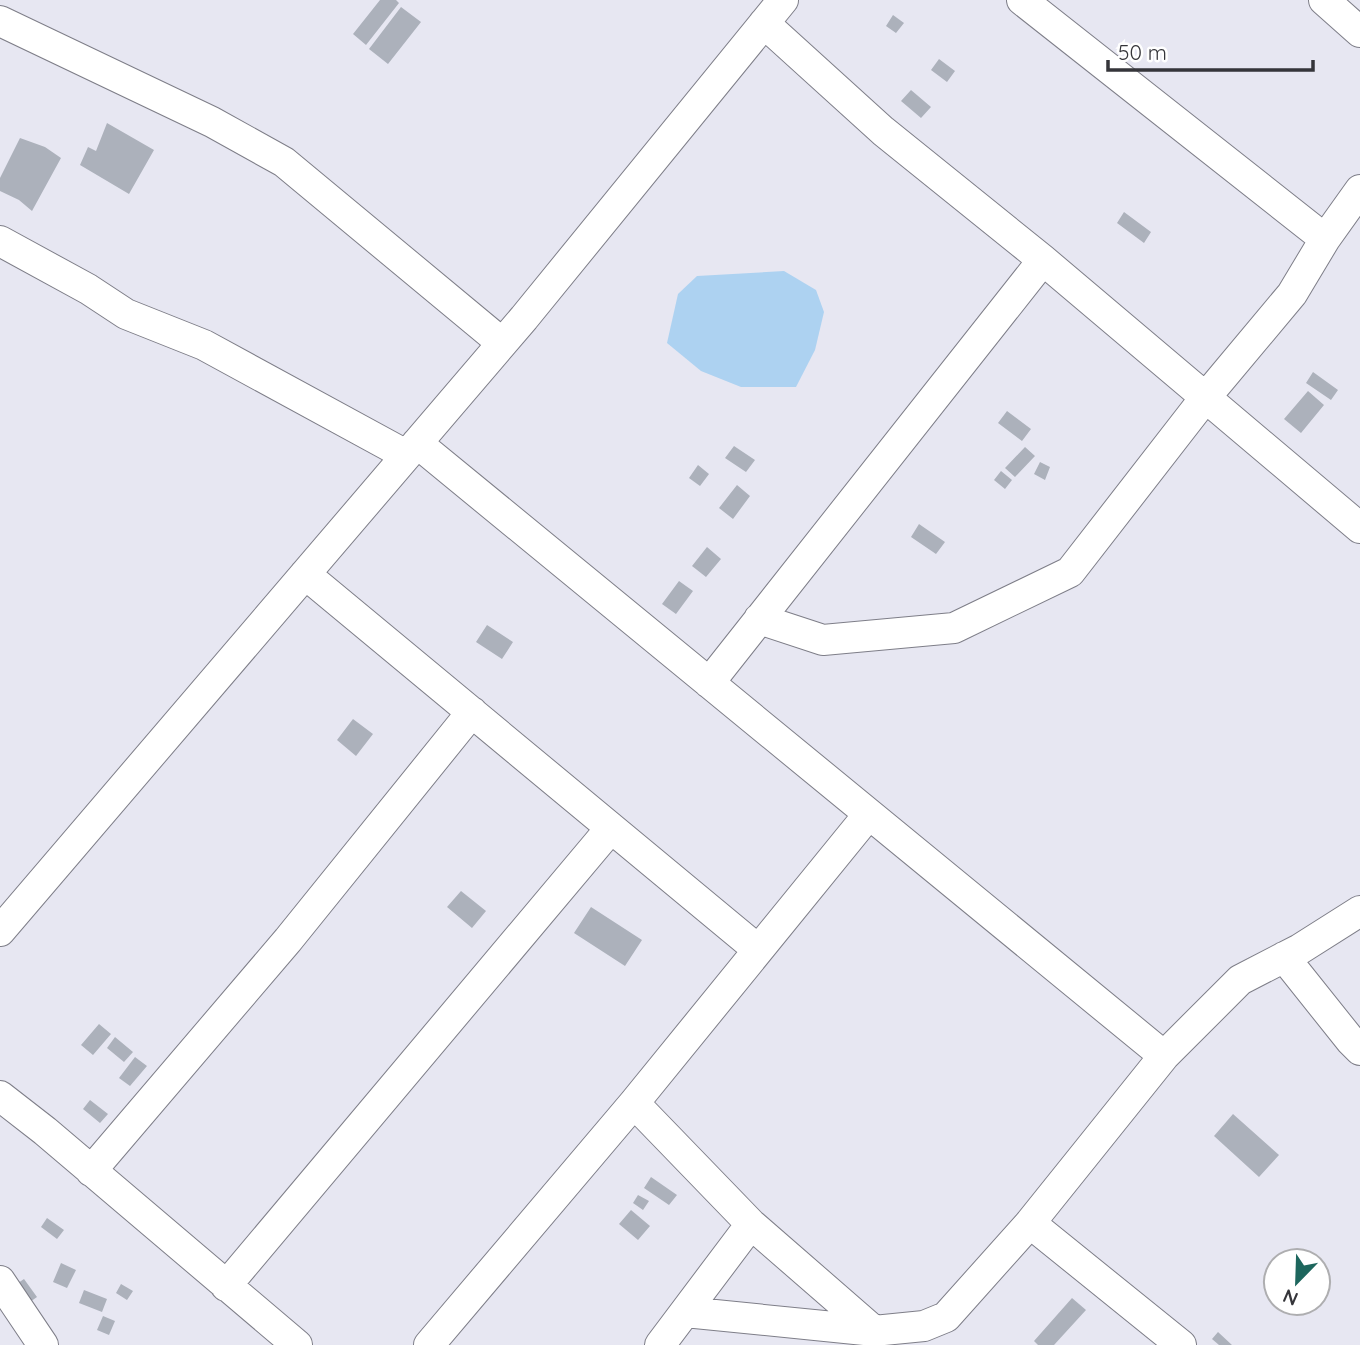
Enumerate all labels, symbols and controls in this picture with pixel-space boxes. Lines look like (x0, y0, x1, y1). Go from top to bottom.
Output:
scale bar (1108, 28, 1313, 72)
text: 50 m (1118, 39, 1167, 65)
north arrow (1262, 1247, 1332, 1317)
text: N (1279, 1284, 1301, 1311)

